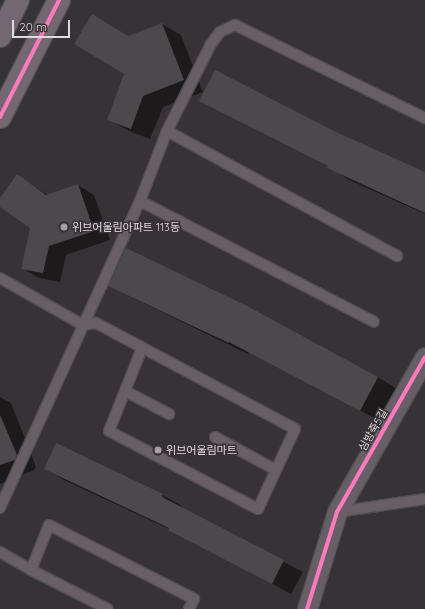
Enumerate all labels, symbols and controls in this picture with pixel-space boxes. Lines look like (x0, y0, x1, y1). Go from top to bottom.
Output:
scale bar (14, 12, 72, 38)
text: 20 m (19, 19, 47, 34)
place label: 위브어울림아파트 113동 (72, 220, 180, 234)
marker: 위브어울림아파트 113동 (59, 222, 69, 232)
street label: 심방죽5길 (356, 407, 390, 453)
place label: 위브어울림마트 (166, 443, 237, 457)
marker: 위브어울림마트 (153, 445, 163, 455)

